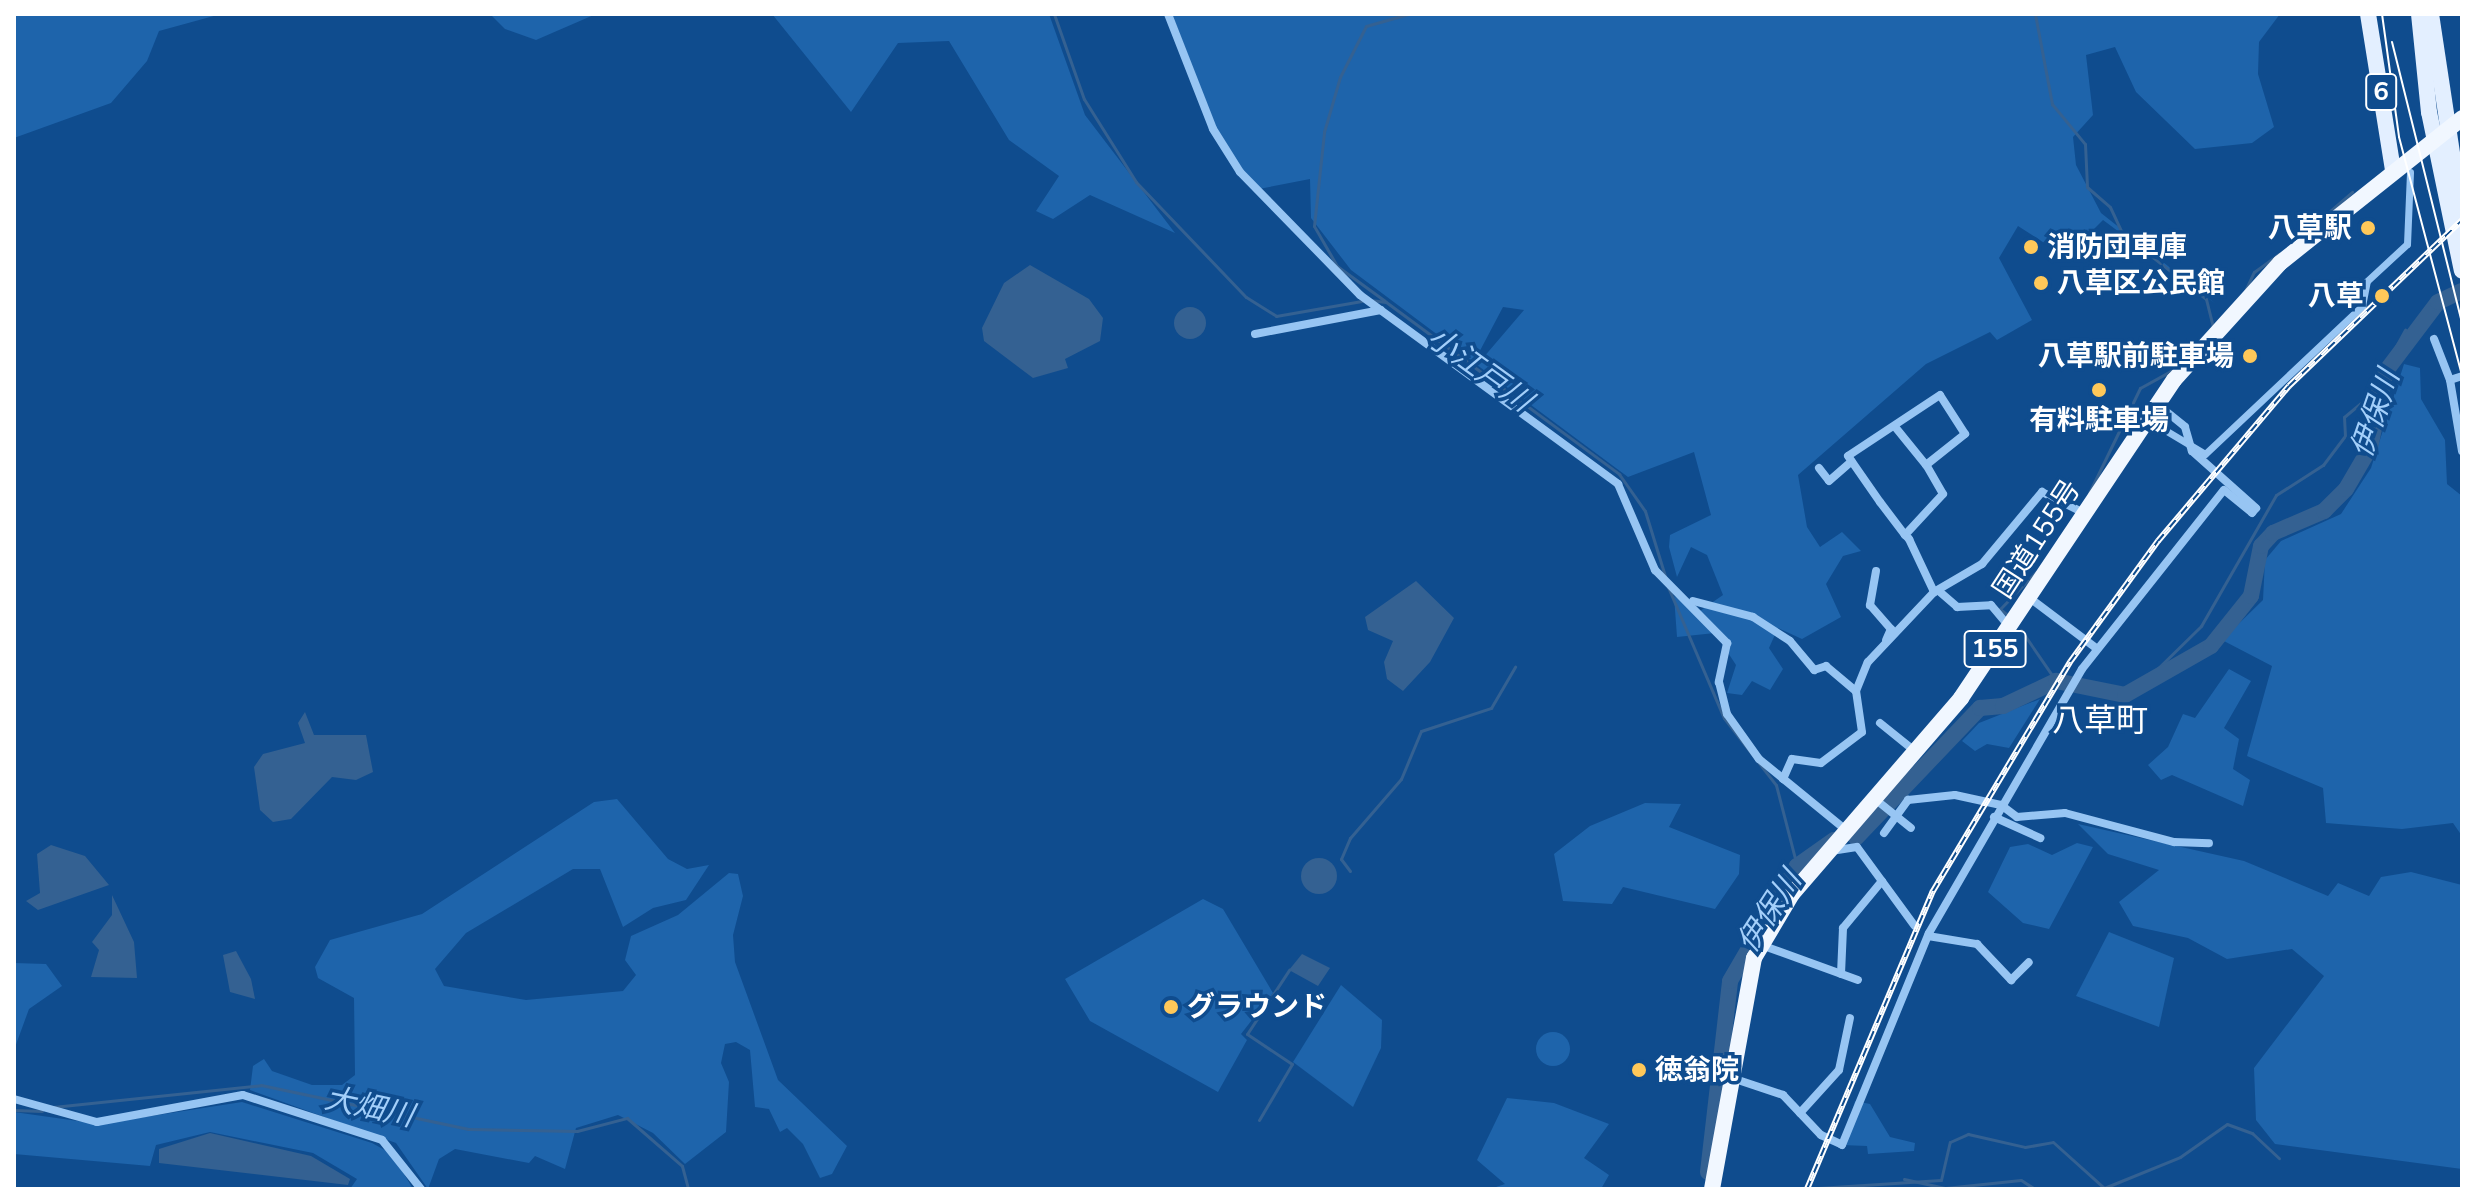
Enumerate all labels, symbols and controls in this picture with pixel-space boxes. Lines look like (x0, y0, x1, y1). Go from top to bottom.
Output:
road number: 6 (2365, 70, 2397, 114)
place label: 八草駅 (2268, 211, 2352, 245)
marker: 八草駅 (2359, 219, 2377, 237)
place label: 消防団車庫 (2047, 230, 2187, 264)
marker: 消防団車庫 (2022, 238, 2040, 256)
place label: 八草区公民館 (2057, 266, 2225, 300)
marker: 八草区公民館 (2032, 274, 2050, 292)
place label: 八草 (2308, 279, 2364, 313)
marker: 八草 (2371, 285, 2393, 307)
water label: 小江戸川 (1420, 320, 1538, 420)
place label: 八草駅前駐車場 (2038, 339, 2234, 373)
marker: 八草駅前駐車場 (2241, 347, 2259, 365)
water label: 伊保川 (2344, 366, 2408, 462)
marker: 有料駐車場 (2090, 381, 2108, 399)
place label: 有料駐車場 (2029, 403, 2169, 437)
street label: 国道155号 (1986, 473, 2088, 605)
road number: 155 (1963, 627, 2027, 671)
district label: 八草町 (2052, 702, 2148, 740)
water label: 伊保川 (1730, 864, 1810, 960)
place label: グラウンド (1187, 990, 1327, 1024)
marker: グラウンド (1162, 998, 1180, 1016)
place label: 徳翁院 (1655, 1053, 1739, 1087)
marker: 徳翁院 (1630, 1061, 1648, 1079)
water label: 大畑川 (321, 1081, 417, 1135)

